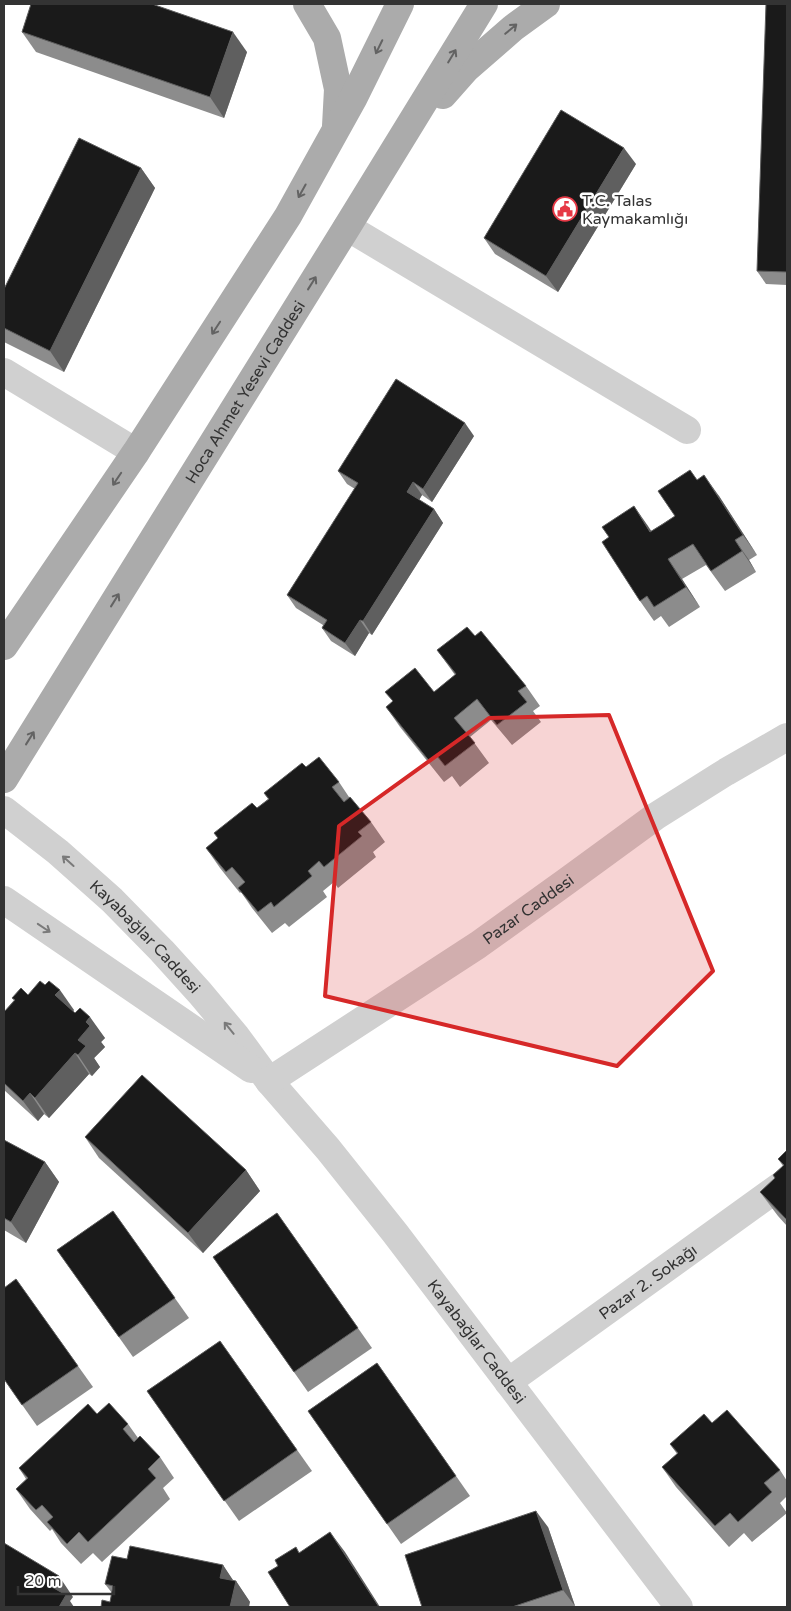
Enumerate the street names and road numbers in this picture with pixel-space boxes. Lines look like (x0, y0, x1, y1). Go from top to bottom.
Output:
street label: Hoca Ahmet Yesevi Caddesi (181, 297, 310, 487)
street label: Pazar Caddesi (479, 870, 578, 949)
street label: Kayabağlar Caddesi (85, 876, 204, 998)
street label: Pazar 2. Sokağı (595, 1240, 701, 1324)
street label: Kayabağlar Caddesi (423, 1276, 530, 1408)

